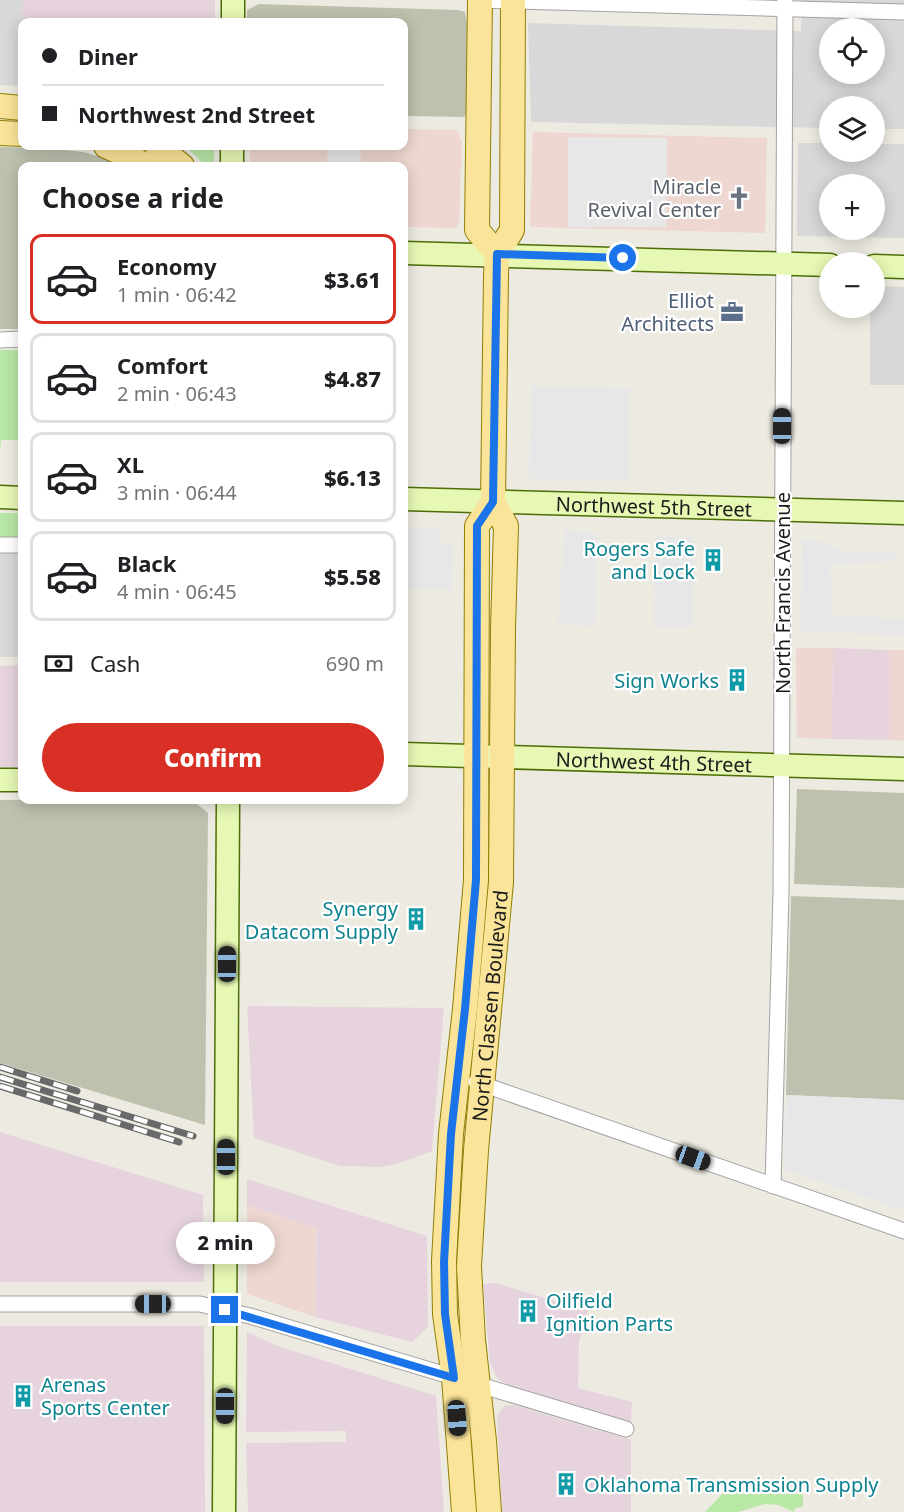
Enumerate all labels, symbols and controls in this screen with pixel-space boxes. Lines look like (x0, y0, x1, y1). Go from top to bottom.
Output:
map controls (819, 18, 885, 318)
button: locate (819, 18, 885, 84)
text: Diner (78, 41, 138, 71)
button: layers (819, 96, 885, 162)
text: Northwest 2nd Street (78, 99, 315, 129)
place label: Miracle Revival Center (588, 173, 721, 223)
button: + (819, 174, 885, 240)
text: Choose a ride (42, 179, 224, 216)
church icon: Miracle Revival Center (726, 185, 752, 211)
route start (609, 244, 636, 271)
text: Economy (117, 251, 216, 281)
icon: car (45, 252, 99, 306)
button: − (819, 252, 885, 318)
text: $3.61 (324, 264, 381, 294)
text: 1 min · 06:42 (117, 281, 237, 308)
place label: Elliot Architects (621, 287, 714, 337)
office icon: Elliot Architects (719, 299, 745, 325)
text: Comfort (117, 350, 208, 380)
icon: car (45, 351, 99, 405)
text: $4.87 (324, 363, 381, 393)
text: 2 min · 06:43 (117, 380, 237, 407)
car (773, 408, 791, 444)
text: XL (117, 449, 144, 479)
icon: car (45, 450, 99, 504)
text: $6.13 (324, 462, 381, 492)
text: 3 min · 06:44 (117, 479, 237, 506)
street label: Northwest 5th Street (555, 490, 752, 522)
street label: North Francis Avenue (769, 492, 796, 694)
place label: Rogers Safe and Lock (583, 535, 695, 585)
building icon: Rogers Safe and Lock (700, 547, 726, 573)
text: Black (117, 548, 176, 578)
icon: car (45, 549, 99, 603)
text: $5.58 (324, 561, 381, 591)
text: 4 min · 06:45 (117, 578, 237, 605)
icon: cash (42, 647, 75, 680)
text: Cash (90, 648, 140, 678)
text: 690 m (326, 650, 384, 677)
place label: Sign Works (614, 667, 719, 694)
building icon: Sign Works (724, 667, 750, 693)
button: Confirm (42, 723, 384, 792)
street label: Northwest 4th Street (555, 745, 752, 778)
street label: North Classen Boulevard (465, 889, 514, 1123)
place label: Synergy Datacom Supply (245, 895, 399, 945)
building icon: Synergy Datacom Supply (403, 906, 429, 932)
car (218, 946, 236, 982)
car (217, 1139, 235, 1175)
car (673, 1143, 713, 1173)
callout: 2 min (176, 1223, 274, 1265)
text: 2 min (198, 1229, 253, 1256)
place label: Oilfield Ignition Parts (546, 1287, 673, 1337)
car (135, 1295, 171, 1313)
route end (211, 1296, 238, 1323)
building icon: Oilfield Ignition Parts (515, 1298, 541, 1324)
place label: Arenas Sports Center (41, 1371, 170, 1421)
building icon: Arenas Sports Center (10, 1383, 36, 1409)
car (216, 1388, 234, 1424)
car (447, 1399, 467, 1437)
building icon: Oklahoma Transmission Supply (553, 1471, 579, 1497)
place label: Oklahoma Transmission Supply (584, 1471, 879, 1498)

